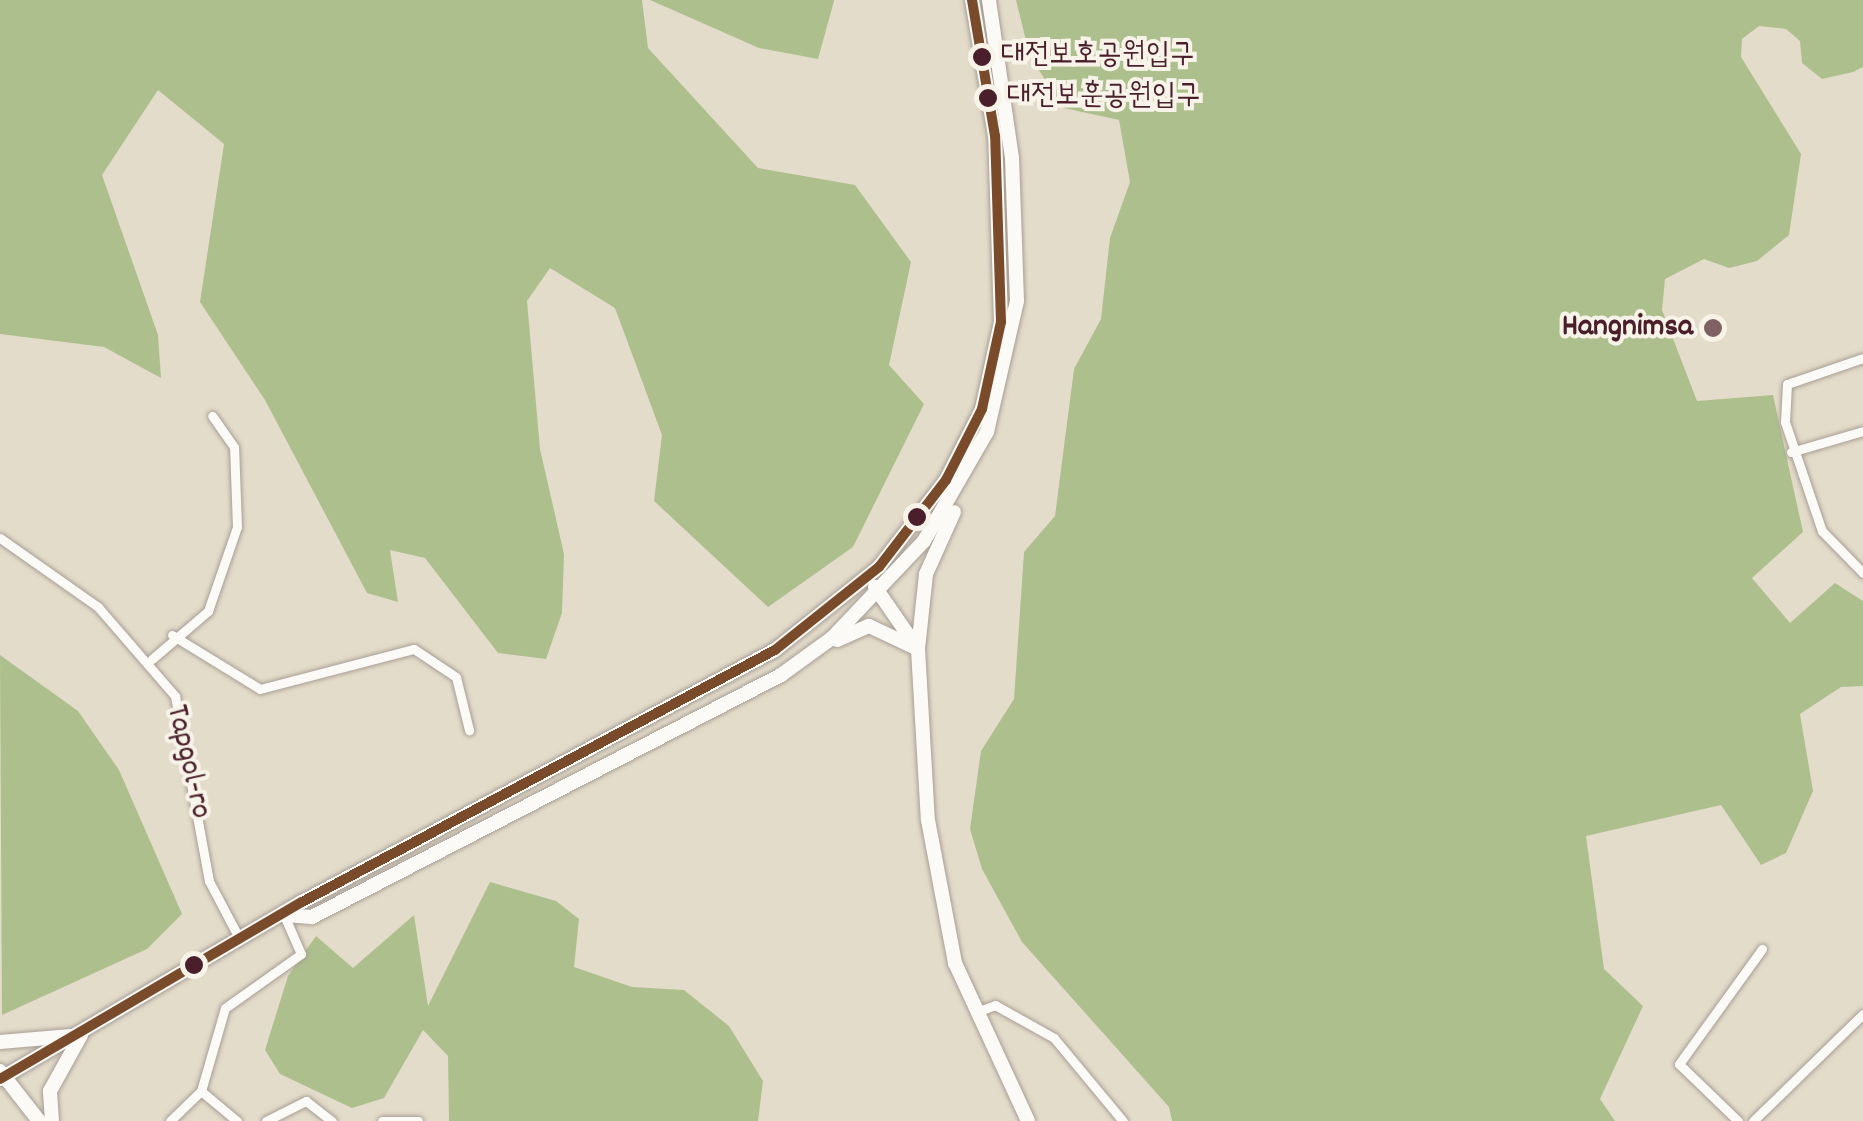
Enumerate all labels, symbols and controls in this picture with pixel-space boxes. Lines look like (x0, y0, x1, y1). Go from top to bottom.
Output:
place label: 대전보호공원입구 (1001, 39, 1194, 75)
marker: 대전보호공원입구 (972, 47, 992, 67)
place label: 대전보훈공원입구 (1007, 80, 1200, 116)
marker: 대전보훈공원입구 (978, 88, 998, 108)
place label: Hangnimsa (1562, 309, 1693, 347)
marker: Hangnimsa (1702, 317, 1724, 339)
unlabelled marker (907, 507, 927, 527)
street label: Tapgol-ro (155, 701, 219, 823)
unlabelled marker (184, 955, 204, 975)

